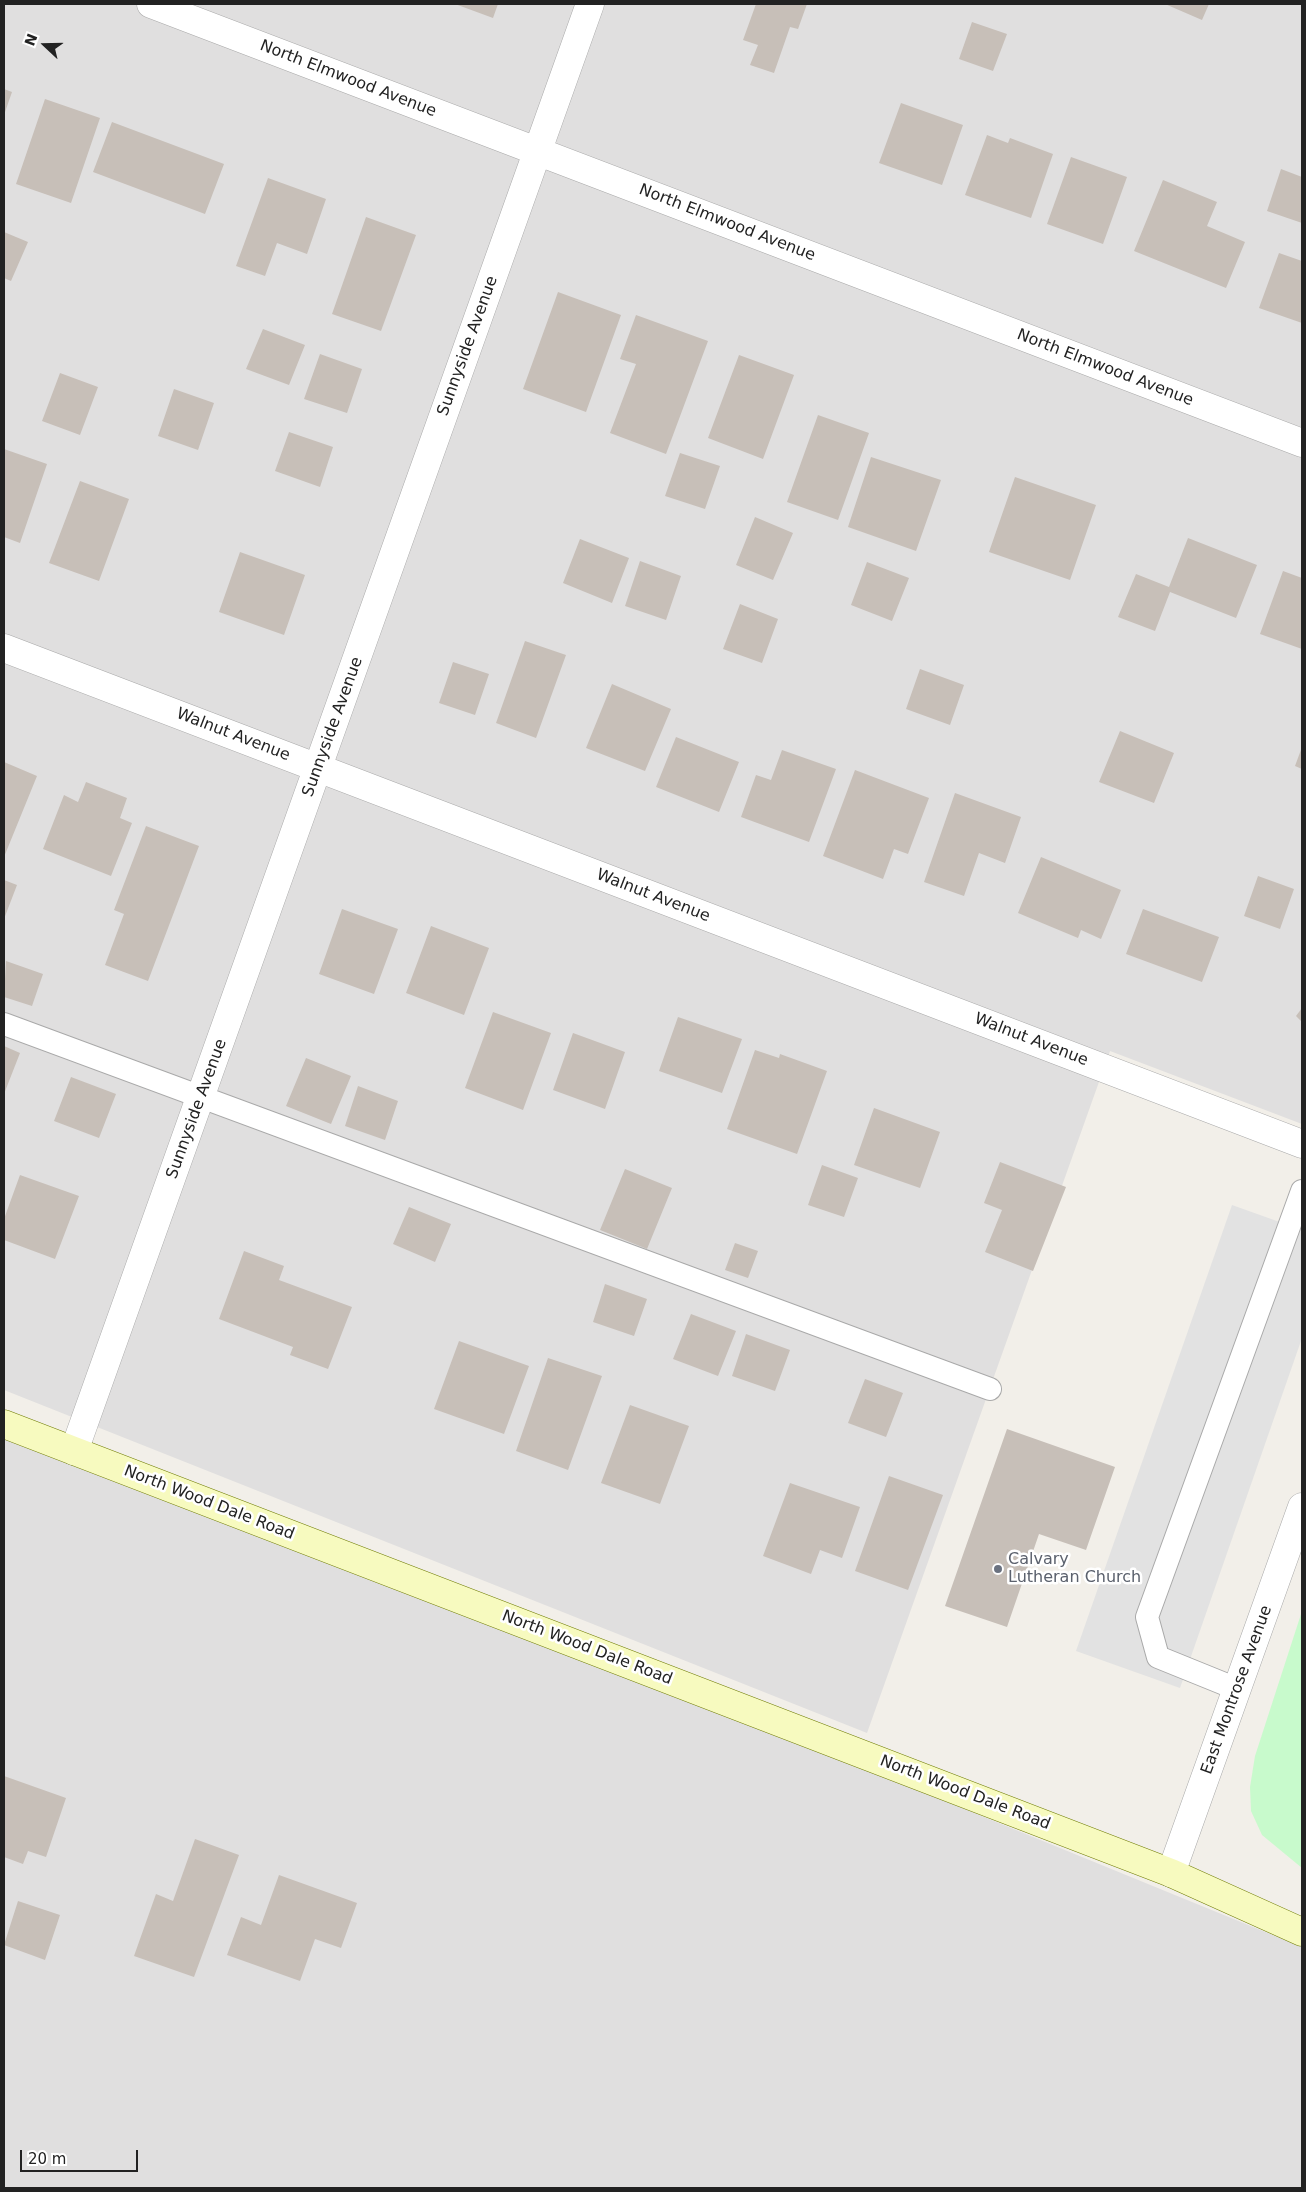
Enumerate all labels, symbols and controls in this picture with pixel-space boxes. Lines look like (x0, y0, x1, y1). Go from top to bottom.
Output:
north arrow (20, 20, 70, 70)
text: N (21, 31, 41, 48)
street label: North Elmwood Avenue (257, 36, 439, 122)
street label: North Elmwood Avenue (636, 180, 818, 266)
street label: Sunnyside Avenue (434, 273, 502, 419)
street label: North Elmwood Avenue (1014, 325, 1196, 411)
street label: Sunnyside Avenue (299, 654, 367, 800)
street label: Walnut Avenue (173, 705, 293, 765)
street label: Walnut Avenue (593, 866, 713, 926)
street label: Walnut Avenue (971, 1010, 1091, 1070)
street label: Sunnyside Avenue (163, 1036, 231, 1182)
street label: North Wood Dale Road (121, 1462, 297, 1544)
place label: Calvary Lutheran Church (1008, 1550, 1141, 1588)
marker: Calvary Lutheran Church (992, 1563, 1004, 1575)
street label: East Montrose Avenue (1197, 1603, 1277, 1777)
street label: North Wood Dale Road (499, 1607, 675, 1689)
street label: North Wood Dale Road (877, 1752, 1053, 1834)
scale bar (22, 2140, 140, 2172)
text: 20 m (28, 2150, 66, 2168)

